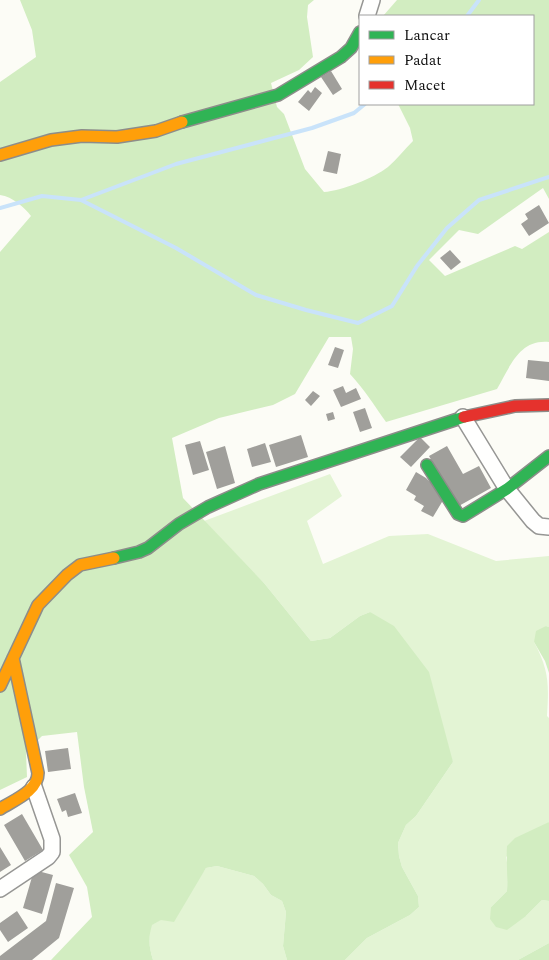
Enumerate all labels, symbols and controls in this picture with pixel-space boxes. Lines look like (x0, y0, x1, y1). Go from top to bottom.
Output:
legend (359, 15, 534, 105)
text: Lancar (404, 24, 450, 47)
text: Padat (404, 49, 442, 72)
text: Macet (404, 74, 445, 97)

